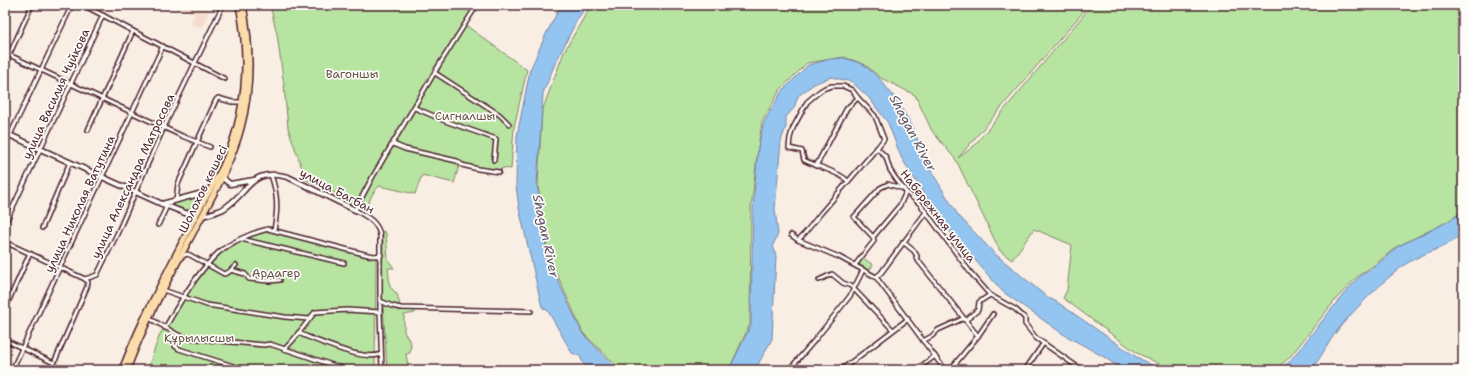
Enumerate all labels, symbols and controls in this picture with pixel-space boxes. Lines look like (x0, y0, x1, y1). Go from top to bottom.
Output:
street label: улица Василия Чуйкова (19, 26, 94, 162)
park label: Вагоншы (326, 66, 378, 82)
street label: улица Александра Матросова (88, 90, 179, 261)
water label: Shagan River (886, 92, 941, 175)
park label: Сигналшы (435, 108, 495, 124)
street label: улица Николая Ватутина (41, 132, 119, 275)
street label: Шолохов көшесі (175, 142, 231, 236)
street label: улица Багбан (297, 165, 377, 217)
street label: Набережная улица (897, 166, 980, 266)
water label: Shagan River (529, 193, 563, 280)
park label: Ардагер (252, 265, 300, 281)
park label: Құрылысшы (164, 330, 234, 346)

